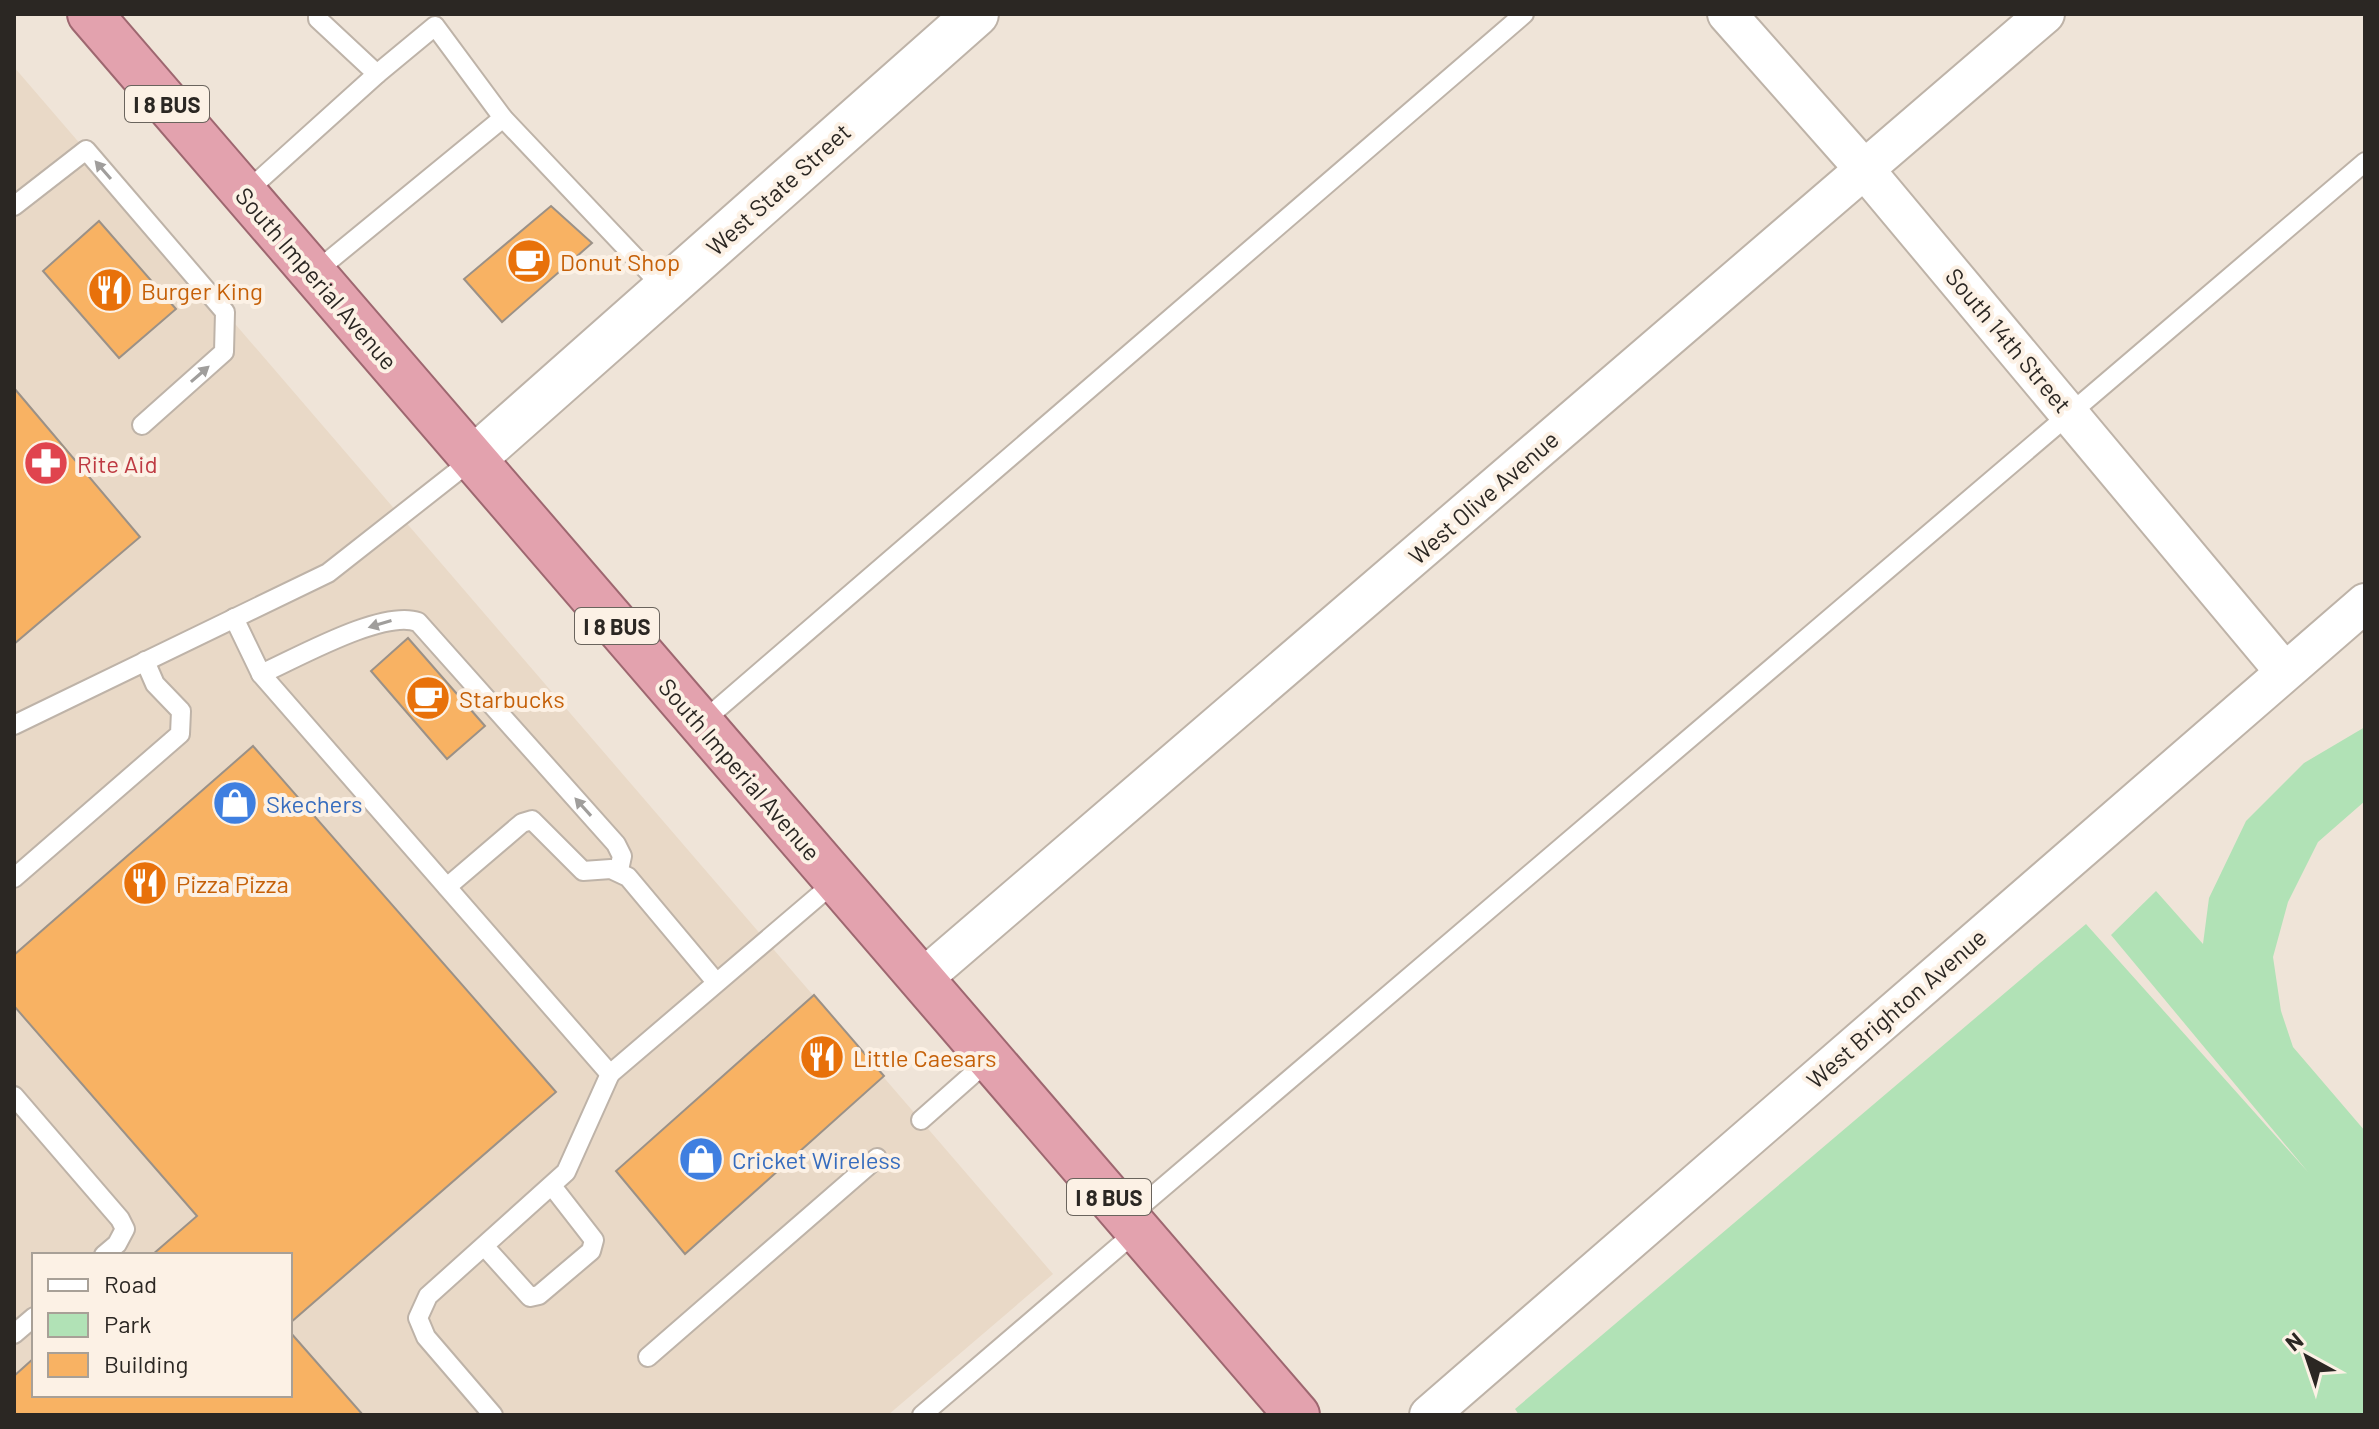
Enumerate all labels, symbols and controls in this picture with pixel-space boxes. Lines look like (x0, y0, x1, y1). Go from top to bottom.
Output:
road number: I 8 BUS (125, 86, 209, 122)
street label: West State Street (700, 117, 856, 261)
one-way arrow (95, 160, 112, 180)
street label: South Imperial Avenue (230, 181, 404, 375)
cafe icon: Donut Shop (505, 237, 553, 285)
place label: Donut Shop (560, 247, 680, 276)
street label: South 14th Street (1940, 262, 2078, 418)
restaurant icon: Burger King (86, 266, 134, 314)
place label: Burger King (141, 276, 263, 305)
one-way arrow (191, 365, 210, 383)
street label: West Olive Avenue (1402, 424, 1564, 570)
pharmacy icon: Rite Aid (22, 439, 70, 487)
place label: Rite Aid (77, 449, 158, 478)
road number: I 8 BUS (575, 608, 659, 644)
one-way arrow (367, 618, 391, 631)
street label: South Imperial Avenue (653, 672, 827, 866)
cafe icon: Starbucks (404, 674, 452, 722)
place label: Starbucks (459, 684, 565, 713)
shop icon: Skechers (211, 779, 259, 827)
place label: Skechers (266, 789, 363, 818)
one-way arrow (574, 797, 592, 816)
restaurant icon: Pizza Pizza (121, 859, 169, 907)
place label: Pizza Pizza (176, 869, 289, 898)
street label: West Brighton Avenue (1800, 922, 1992, 1094)
restaurant icon: Little Caesars (798, 1033, 846, 1081)
place label: Little Caesars (853, 1043, 997, 1072)
shop icon: Cricket Wireless (677, 1135, 725, 1183)
place label: Cricket Wireless (732, 1145, 901, 1174)
road number: I 8 BUS (1067, 1179, 1151, 1215)
legend (32, 1253, 292, 1397)
text: Road (104, 1269, 157, 1298)
text: Park (104, 1309, 151, 1338)
north arrow (2267, 1317, 2347, 1397)
text: N (2280, 1326, 2307, 1356)
text: Building (104, 1349, 188, 1378)

